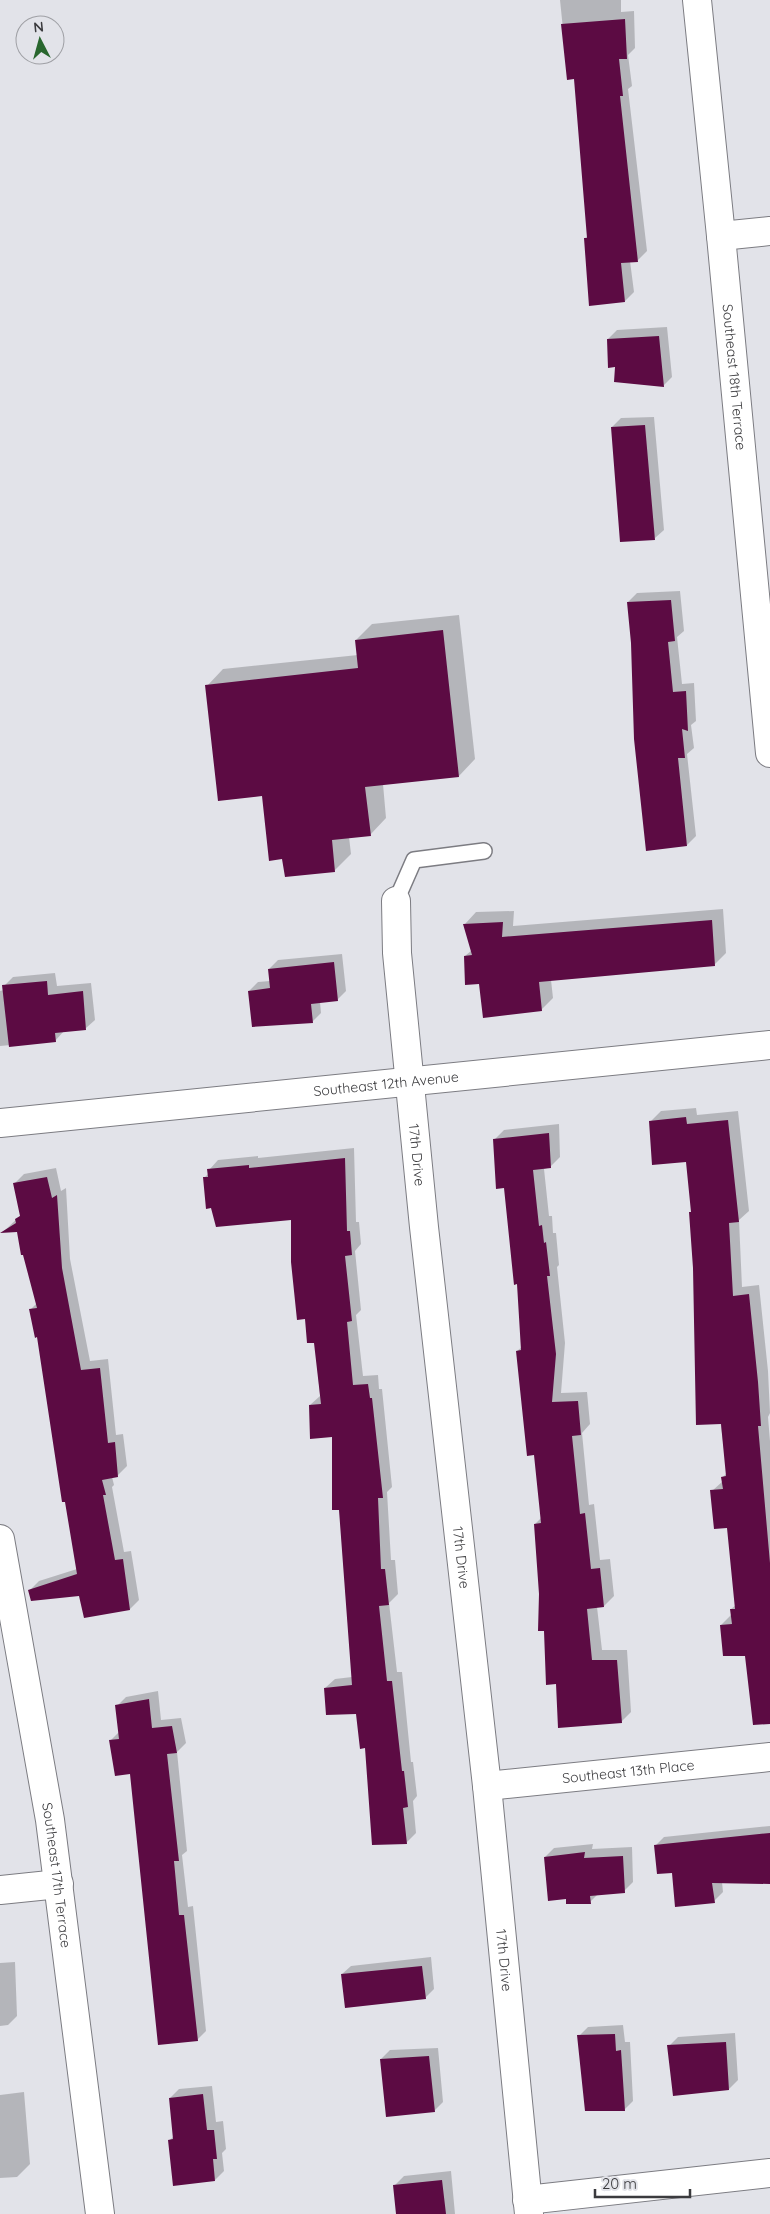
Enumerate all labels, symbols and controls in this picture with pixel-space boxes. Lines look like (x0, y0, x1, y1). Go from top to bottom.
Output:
north arrow (15, 15, 65, 65)
text: N (33, 18, 45, 37)
street label: Southeast 18th Terrace (718, 303, 750, 451)
street label: Southeast 12th Avenue (312, 1068, 460, 1100)
street label: 17th Drive (405, 1123, 429, 1187)
street label: 17th Drive (449, 1525, 474, 1590)
street label: Southeast 13th Place (561, 1756, 695, 1787)
street label: Southeast 17th Terrace (38, 1801, 75, 1949)
street label: 17th Drive (492, 1928, 516, 1992)
scale bar (595, 2166, 690, 2198)
text: 20 m (602, 2174, 637, 2193)

